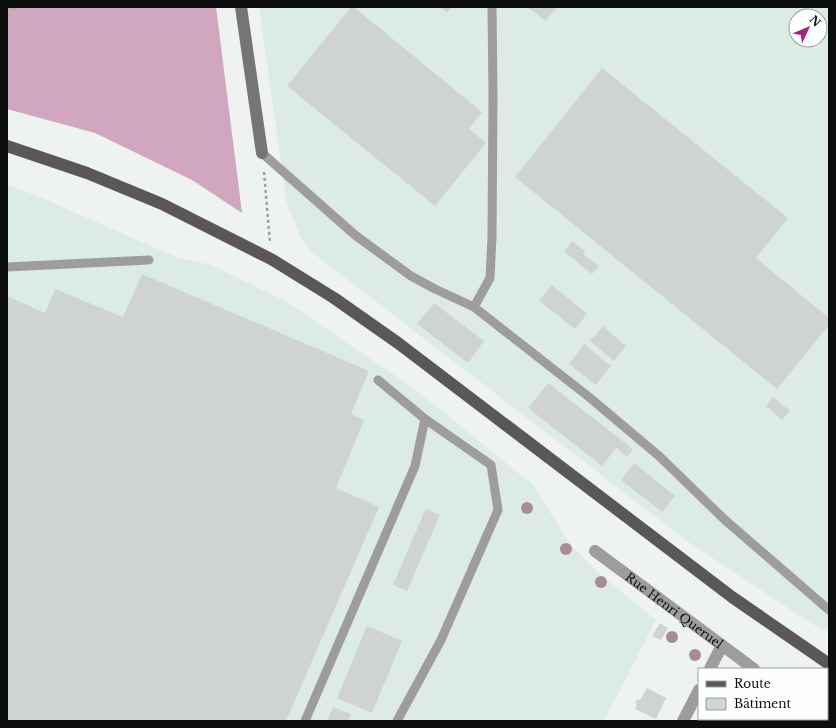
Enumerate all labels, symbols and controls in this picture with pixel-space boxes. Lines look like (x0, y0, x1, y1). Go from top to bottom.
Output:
north arrow (788, 8, 828, 48)
text: N (807, 12, 824, 30)
street label: Rue Henri Queruel (623, 569, 726, 651)
legend (698, 668, 828, 720)
text: Route (734, 676, 771, 691)
text: Bâtiment (734, 696, 792, 711)

